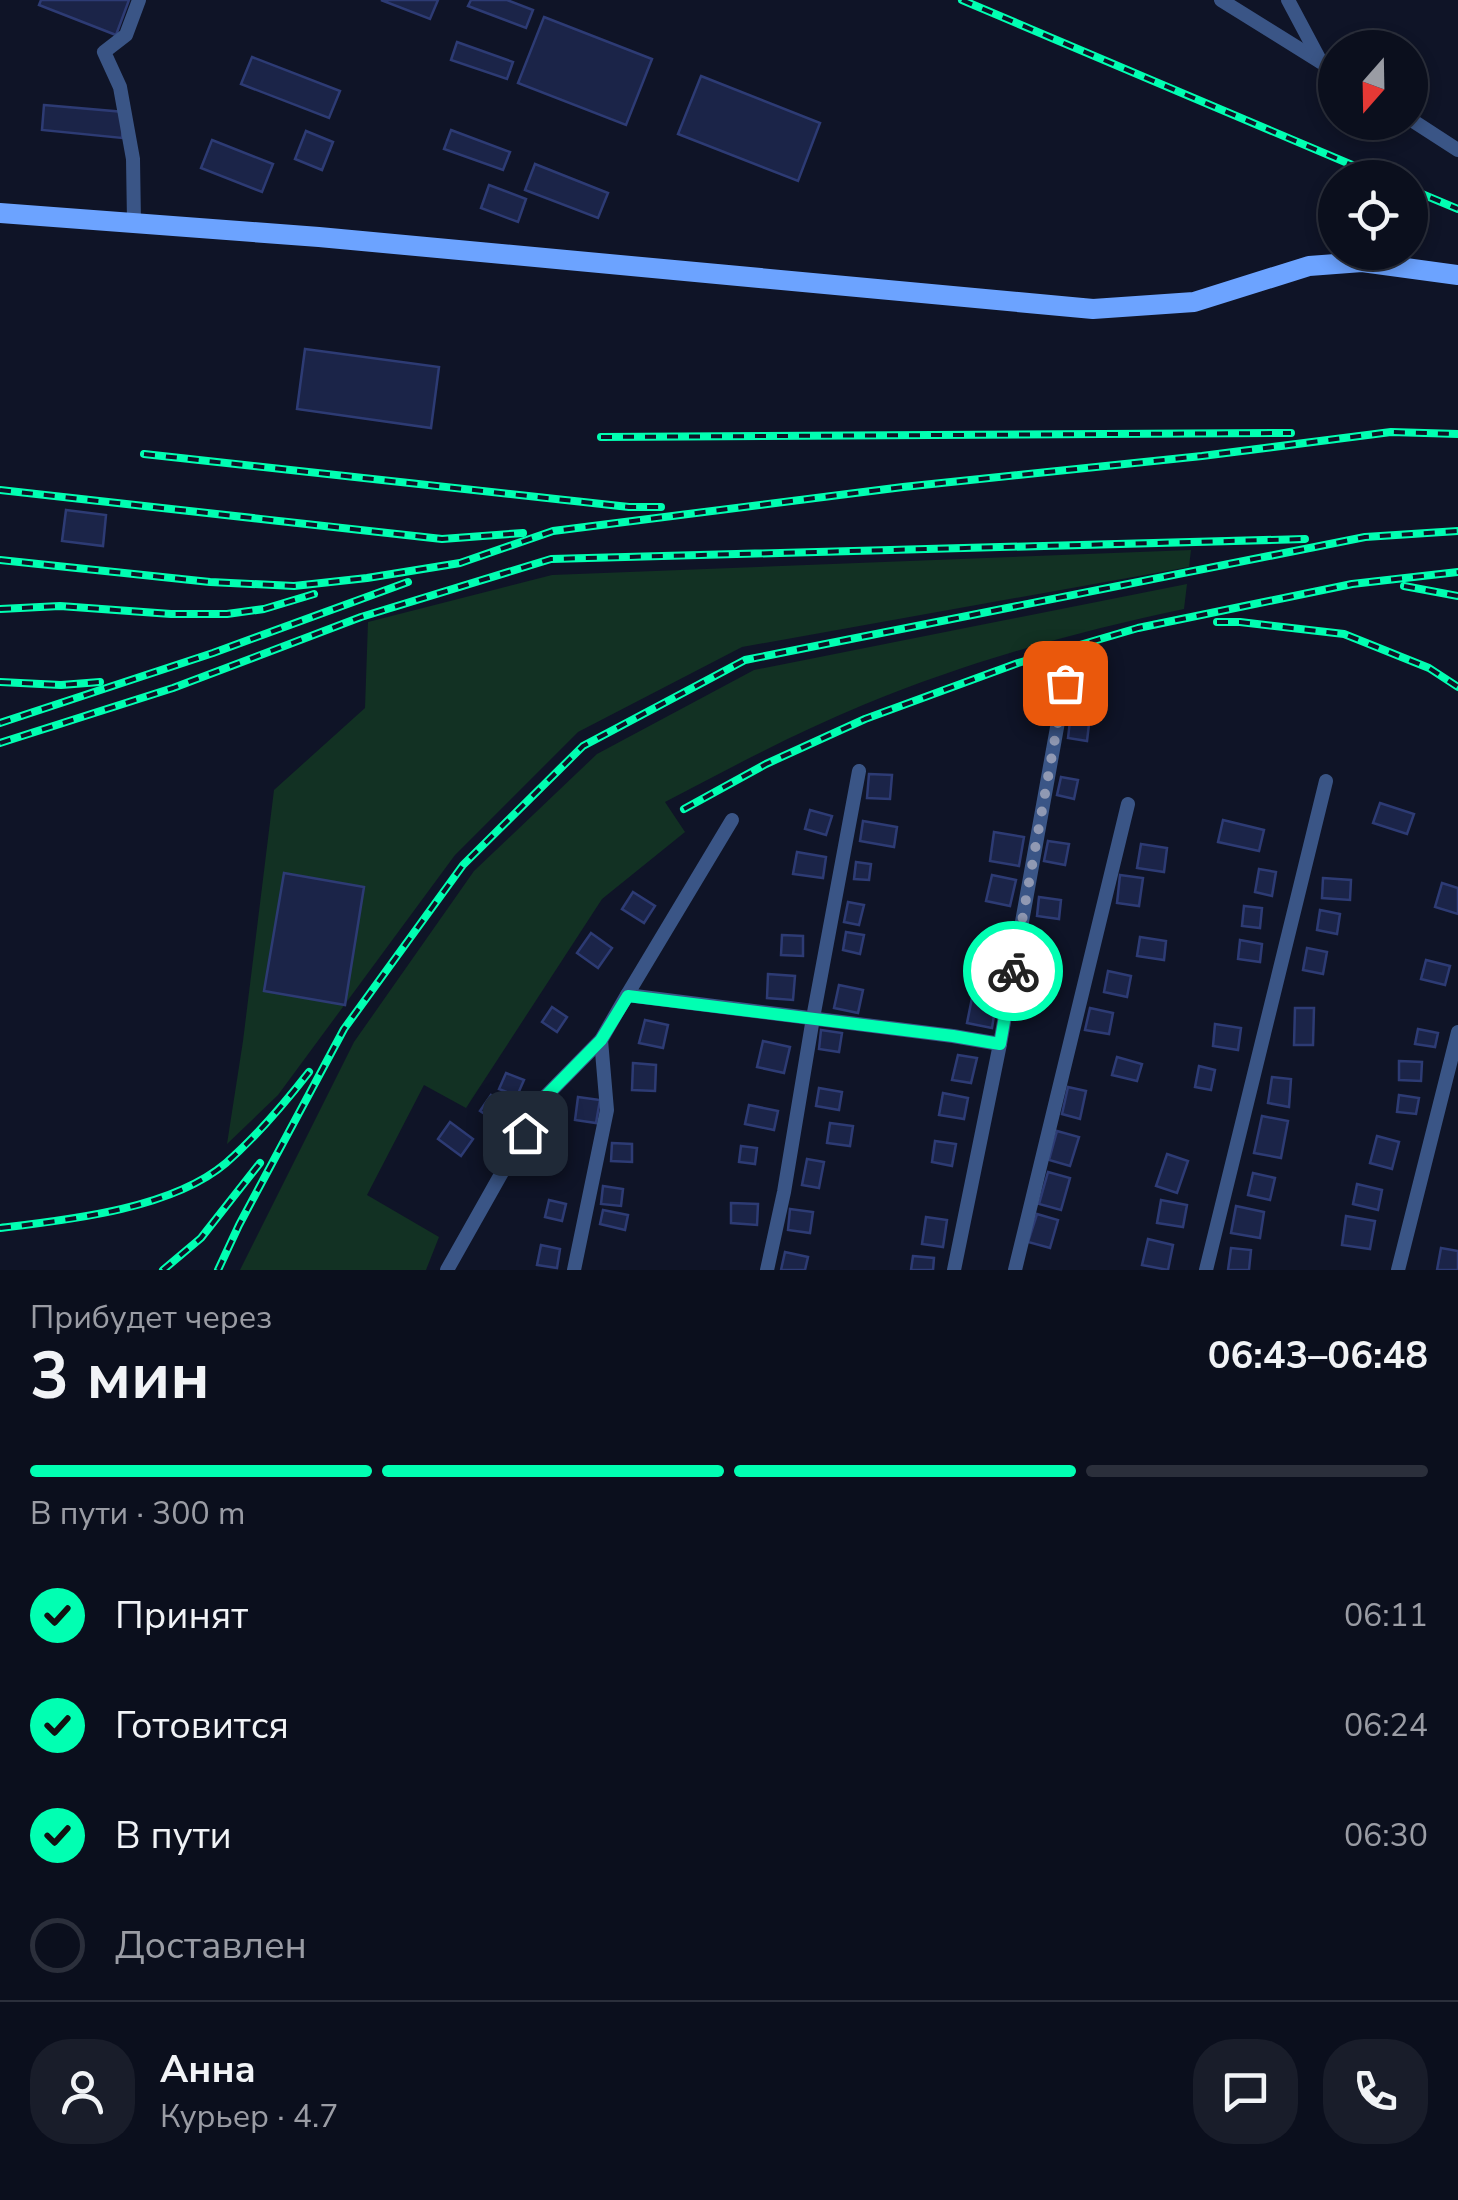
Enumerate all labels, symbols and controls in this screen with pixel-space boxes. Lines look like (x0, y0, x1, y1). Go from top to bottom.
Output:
north arrow (1318, 30, 1428, 140)
map controls (1318, 30, 1428, 270)
button: locate (1318, 160, 1428, 270)
pin (1023, 641, 1108, 726)
icon: bag (1038, 656, 1093, 711)
courier (963, 921, 1063, 1021)
icon: bike (986, 944, 1041, 999)
pin (483, 1091, 568, 1176)
icon: home (498, 1106, 553, 1161)
text: Прибудет через (30, 1296, 272, 1339)
text: 06:43–06:48 (1208, 1330, 1428, 1381)
text: 3 мин (30, 1332, 210, 1421)
text: В пути · 300 m (30, 1492, 245, 1535)
icon: check (30, 1588, 85, 1643)
text: Принят (115, 1590, 248, 1641)
text: 06:11 (1344, 1594, 1428, 1637)
icon: check (30, 1698, 85, 1753)
text: Готовится (115, 1700, 289, 1751)
text: 06:24 (1344, 1704, 1428, 1747)
icon: check (30, 1808, 85, 1863)
text: В пути (115, 1810, 232, 1861)
text: 06:30 (1344, 1814, 1428, 1857)
text: Доставлен (115, 1920, 307, 1971)
button: person (30, 2039, 135, 2144)
button: chat (1193, 2039, 1298, 2144)
button: phone (1323, 2039, 1428, 2144)
text: Анна (160, 2044, 256, 2095)
text: Курьер · 4.7 (160, 2095, 338, 2138)

